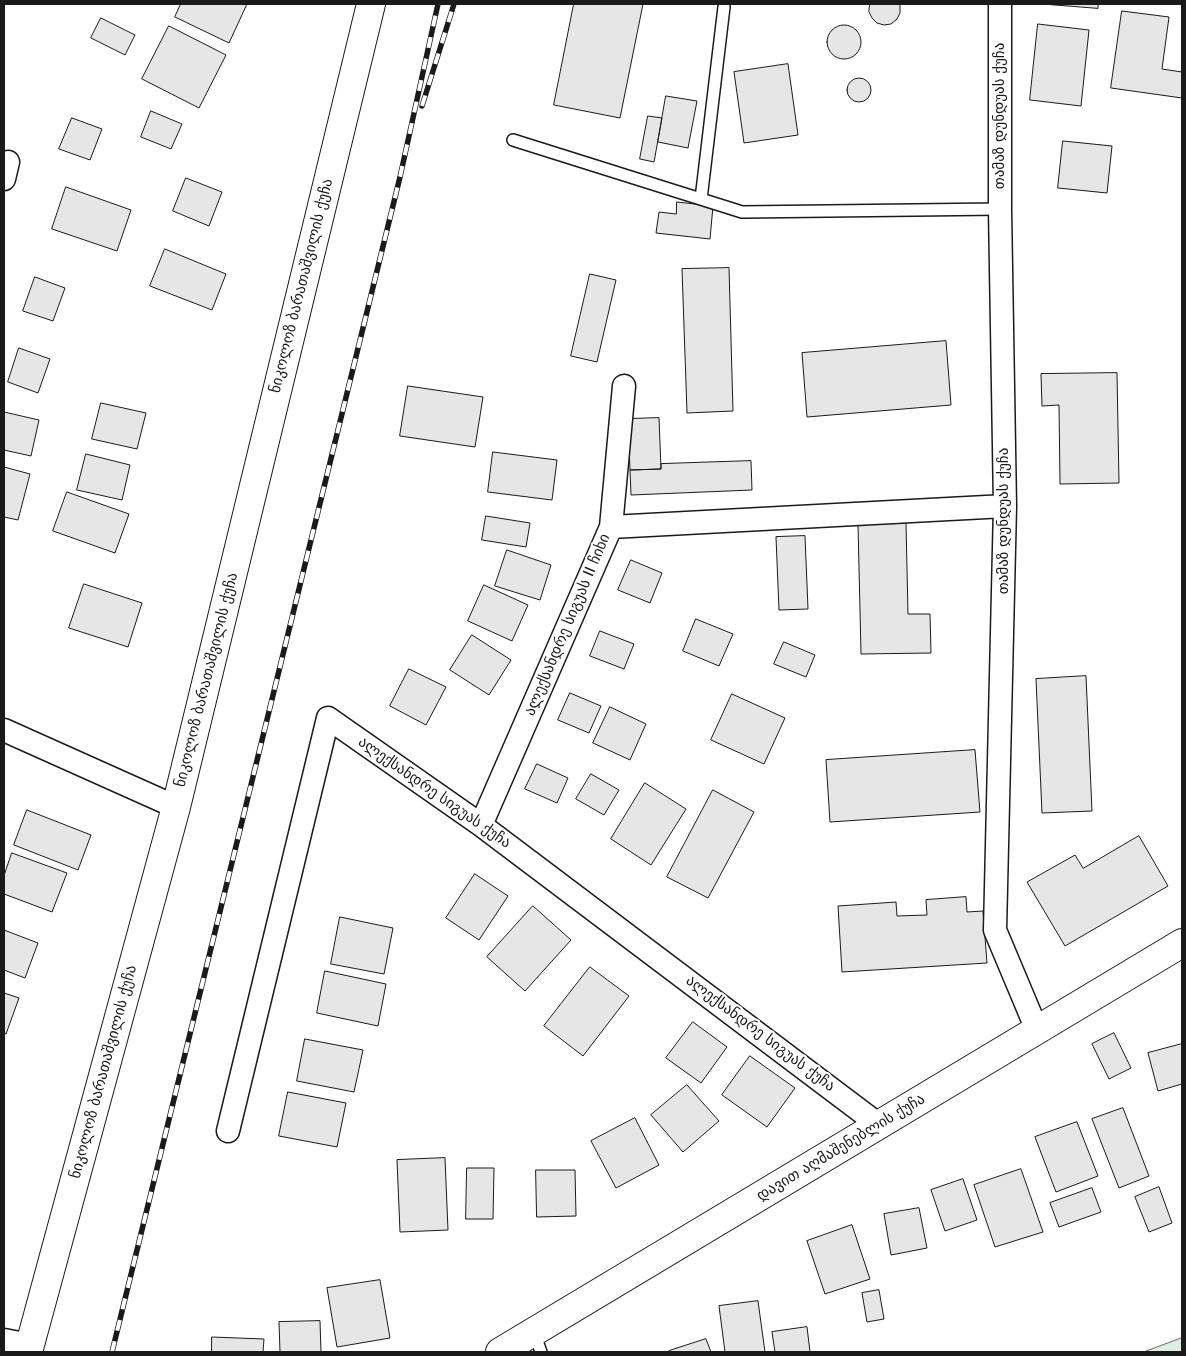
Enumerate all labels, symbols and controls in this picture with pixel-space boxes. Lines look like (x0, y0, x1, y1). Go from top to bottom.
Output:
street label: თამაზ დუნდუას ქუჩა (991, 43, 1009, 189)
street label: ნიკოლოზ ბარათაშვილის ქუჩა (267, 177, 337, 395)
street label: თამაზ დუნდუას ქუჩა (995, 448, 1013, 594)
street label: ალექსანდრე სიგუას II ჩიხი (521, 531, 615, 719)
street label: ნიკოლოზ ბარათაშვილის ქუჩა (172, 571, 242, 789)
street label: ალექსანდრე სიგუას ქუჩა (354, 733, 514, 853)
street label: ნიკოლოზ ბარათაშვილის ქუჩა (67, 963, 141, 1181)
street label: ალექსანდრე სიგუას ქუჩა (682, 972, 838, 1096)
street label: დავით აღმაშენებლის ქუჩა (754, 1091, 928, 1205)

